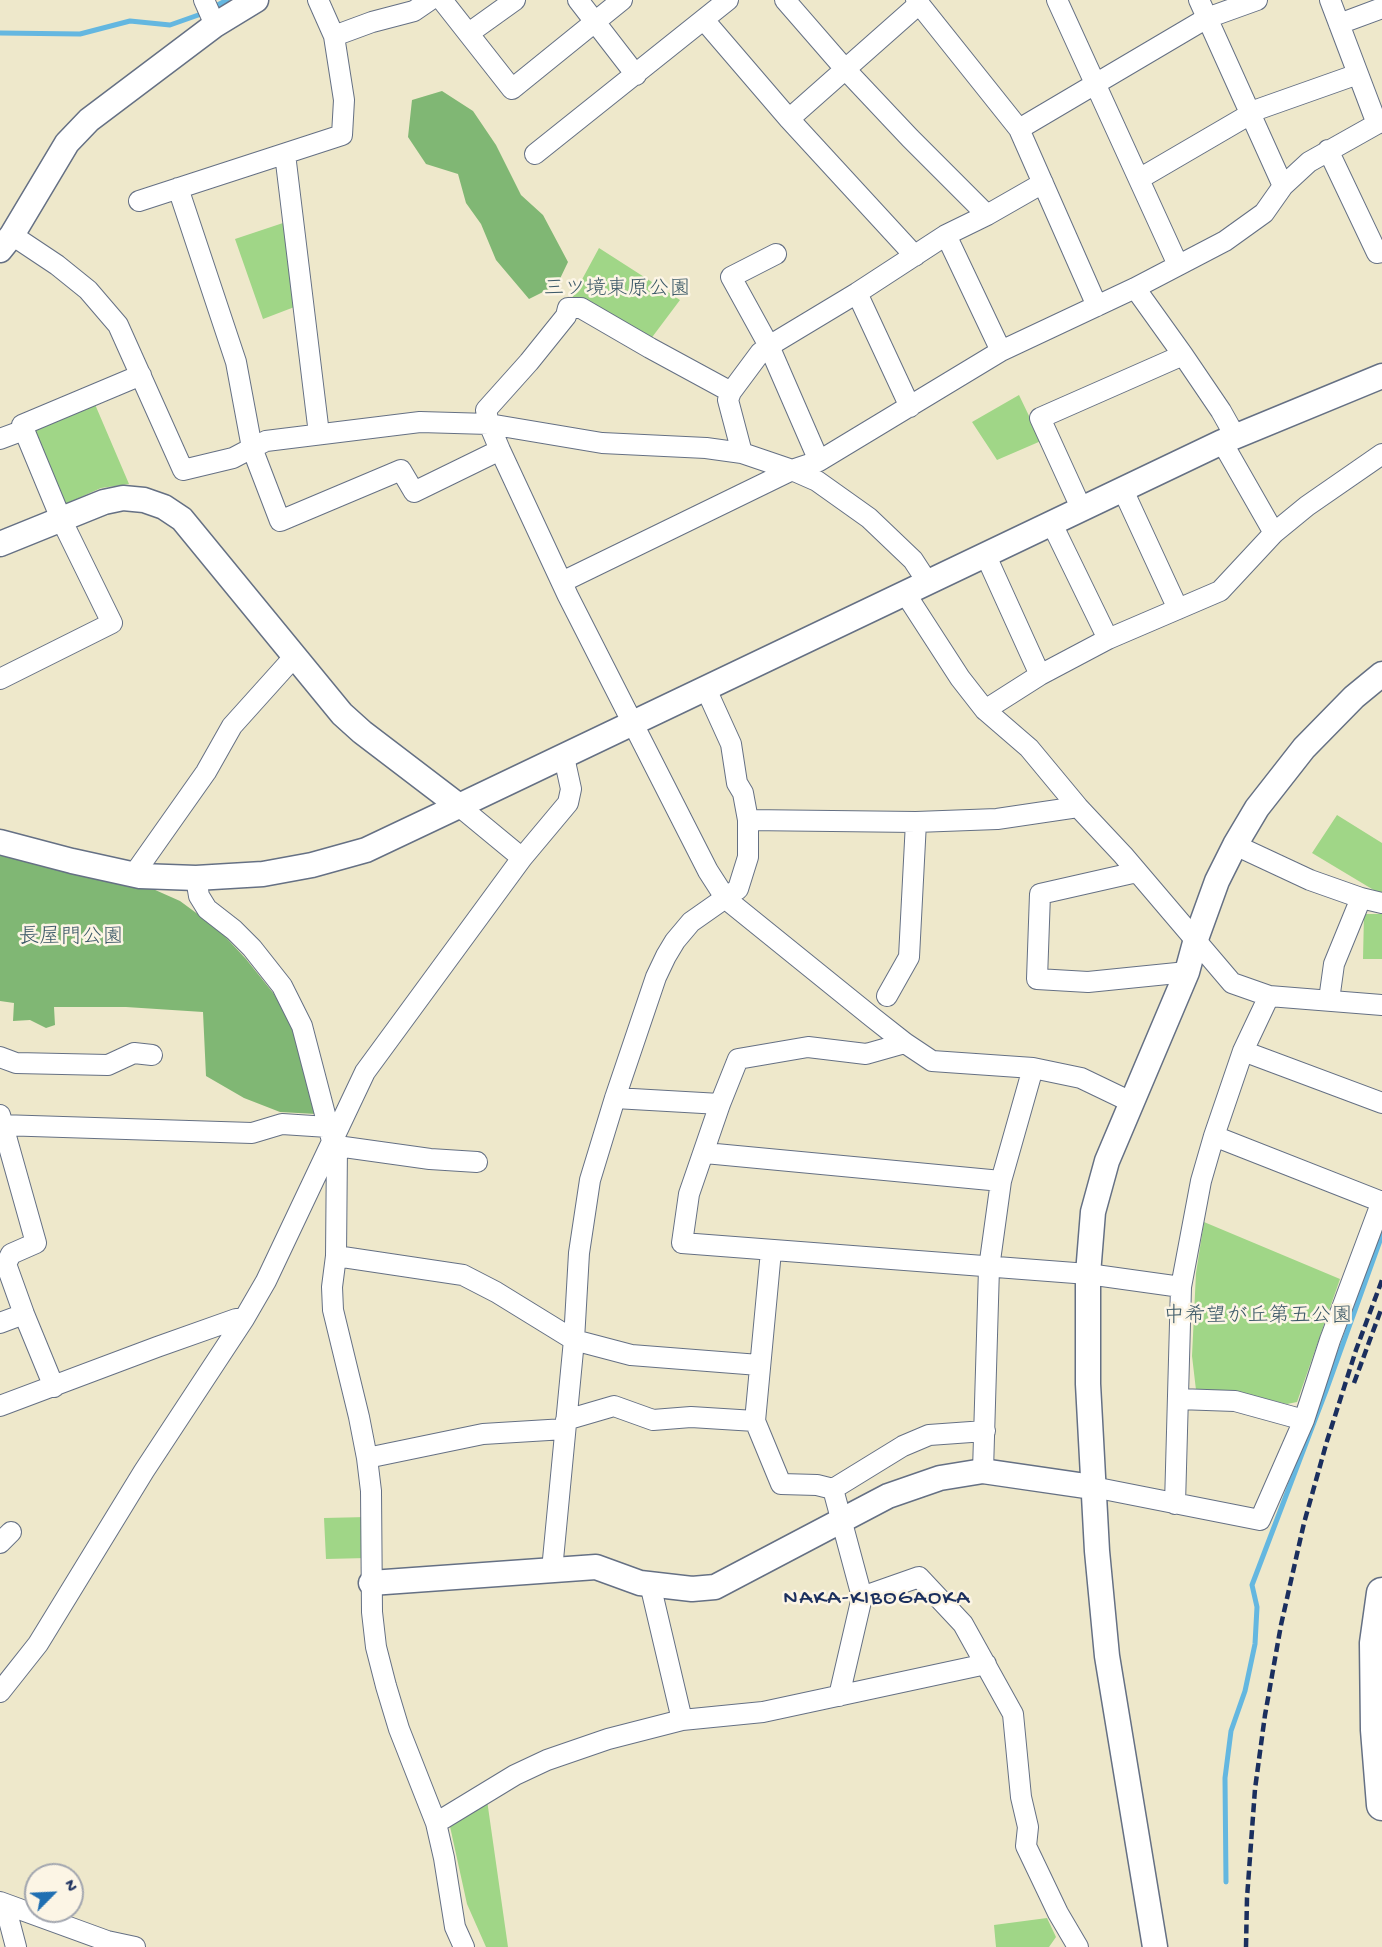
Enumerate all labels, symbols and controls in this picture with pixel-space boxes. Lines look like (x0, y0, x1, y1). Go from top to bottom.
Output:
park label: 三ツ境東原公園 (544, 278, 690, 304)
park label: 長屋門公園 (19, 926, 123, 952)
park label: 中希望が丘第五公園 (1164, 1305, 1352, 1331)
district label: NAKA-KIBOGAOKA (783, 1587, 971, 1613)
north arrow (24, 1863, 84, 1923)
text: N (58, 1878, 80, 1895)

